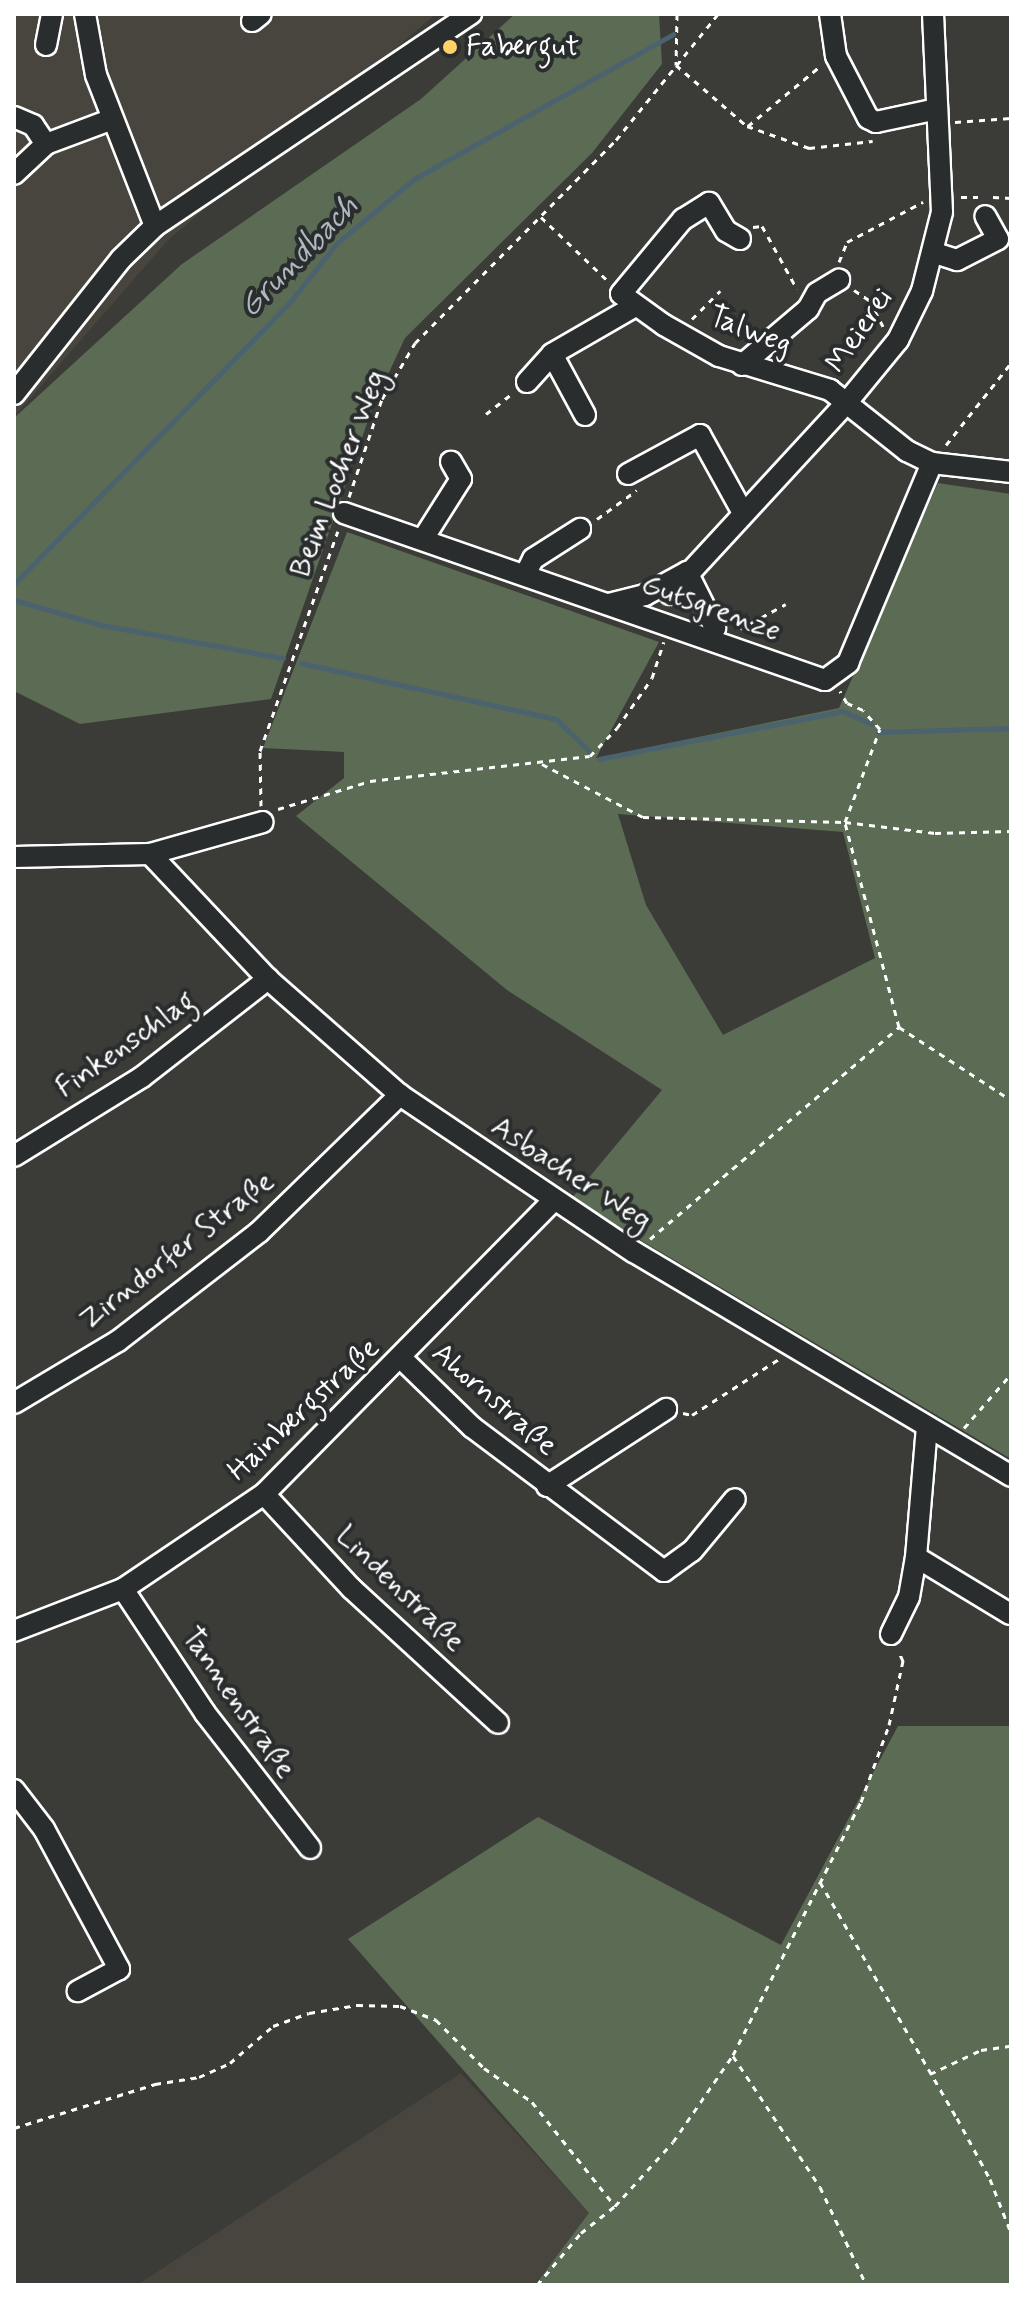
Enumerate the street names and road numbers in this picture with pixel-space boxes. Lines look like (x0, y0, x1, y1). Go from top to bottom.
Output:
street label: Meierei (819, 282, 901, 380)
street label: Talweg (703, 299, 797, 363)
street label: Beim Locher Weg (282, 364, 396, 584)
street label: Gutsgrenze (636, 566, 786, 650)
street label: Finkenschlag (49, 984, 203, 1106)
street label: Asbacher Weg (484, 1109, 658, 1239)
street label: Zirndorfer Straße (72, 1164, 282, 1338)
street label: Hainbergstraße (221, 1330, 387, 1490)
street label: Ahornstraße (424, 1336, 564, 1464)
street label: Lindenstraße (328, 1518, 472, 1660)
street label: Tannenstraße (173, 1620, 303, 1786)

